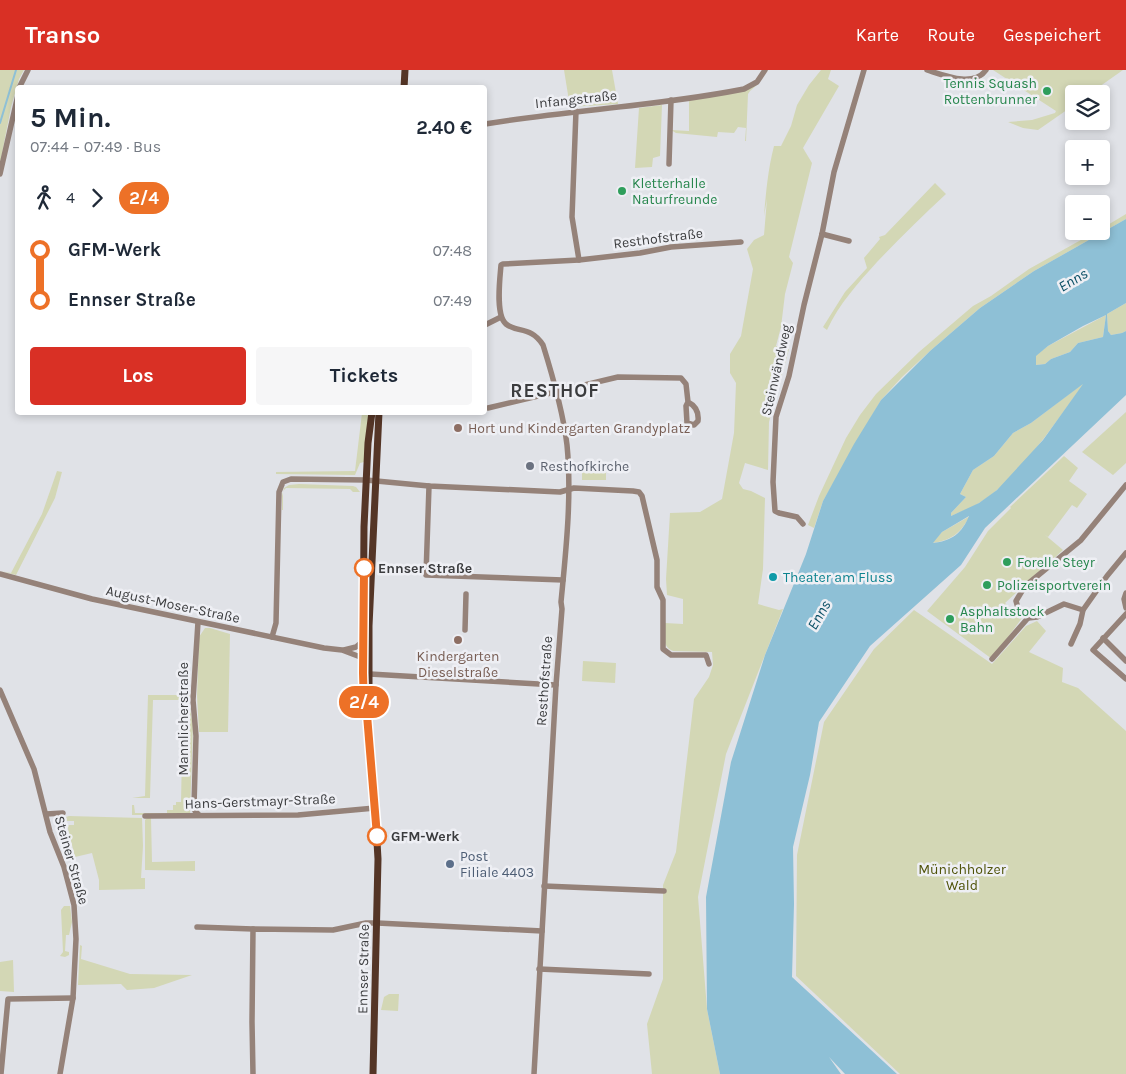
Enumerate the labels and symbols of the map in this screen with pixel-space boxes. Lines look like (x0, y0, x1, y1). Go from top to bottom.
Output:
place label: Tennis Squash Rottenbrunner (943, 75, 1038, 108)
marker: Tennis Squash Rottenbrunner (1041, 85, 1053, 97)
street label: Infangstraße (534, 87, 618, 112)
place label: Kletterhalle Naturfreunde (632, 175, 718, 208)
marker: Kletterhalle Naturfreunde (616, 185, 628, 197)
street label: Resthofstraße (612, 225, 704, 252)
water label: Enns (1055, 264, 1091, 296)
street label: Steinwändweg (758, 323, 795, 418)
district label: RESTHOF (510, 380, 600, 402)
place label: Hort und Kindergarten Grandyplatz (468, 420, 690, 437)
marker: Hort und Kindergarten Grandyplatz (452, 422, 464, 434)
place label: Resthofkirche (540, 458, 629, 475)
marker: Resthofkirche (524, 460, 536, 472)
place label: Forelle Steyr (1017, 554, 1096, 571)
marker: Forelle Steyr (1001, 556, 1013, 568)
marker: Ennser Straße (354, 558, 374, 578)
place label: Ennser Straße (378, 560, 472, 577)
place label: Theater am Fluss (783, 569, 893, 586)
marker: Theater am Fluss (767, 571, 779, 583)
place label: Polizeisportverein (997, 577, 1111, 594)
marker: Polizeisportverein (981, 579, 993, 591)
street label: August-Moser-Straße (104, 582, 241, 627)
water label: Enns (803, 597, 835, 633)
place label: Asphaltstock Bahn (960, 603, 1044, 636)
marker: Asphaltstock Bahn (944, 613, 956, 625)
marker: Kindergarten Dieselstraße (452, 634, 464, 646)
street label: Resthofstraße (533, 635, 556, 727)
place label: Kindergarten Dieselstraße (416, 648, 500, 681)
street label: Mannlicherstraße (175, 662, 192, 776)
line badge: 2/4 (335, 686, 393, 718)
street label: Hans-Gerstmayr-Straße (184, 790, 336, 813)
street label: Steiner Straße (51, 814, 92, 906)
marker: GFM-Werk (367, 826, 387, 846)
place label: GFM-Werk (391, 828, 460, 845)
place label: Post Filiale 4403 (460, 848, 534, 881)
marker: Post Filiale 4403 (444, 858, 456, 870)
park label: Münichholzer Wald (918, 861, 1007, 894)
street label: Ennser Straße (354, 924, 373, 1014)

